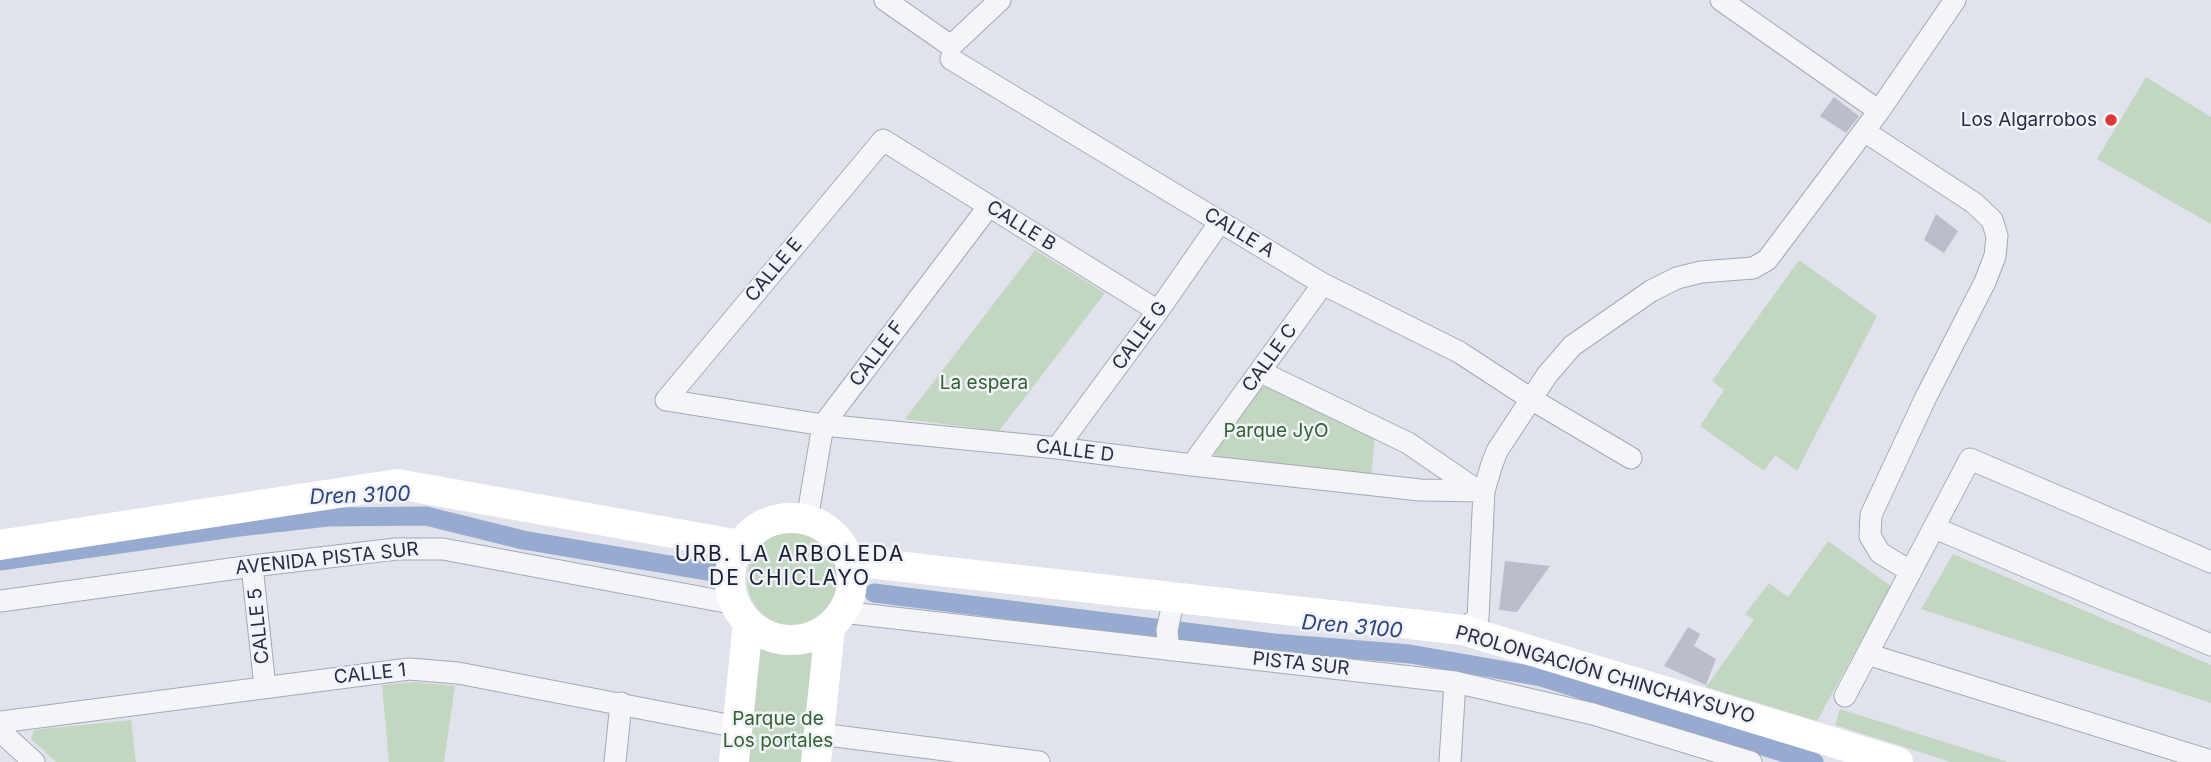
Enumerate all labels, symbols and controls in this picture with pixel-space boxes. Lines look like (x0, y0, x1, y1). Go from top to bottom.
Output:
place label: Los Algarrobos (1961, 109, 2097, 131)
marker: Los Algarrobos (2103, 112, 2119, 128)
street label: CALLE B (982, 196, 1060, 256)
street label: CALLE A (1200, 203, 1278, 263)
street label: CALLE E (741, 233, 807, 307)
street label: CALLE G (1108, 297, 1172, 375)
street label: CALLE F (845, 317, 909, 391)
street label: CALLE C (1238, 319, 1302, 397)
park label: La espera (940, 372, 1028, 394)
park label: Parque JyO (1224, 420, 1328, 442)
street label: CALLE D (1035, 435, 1115, 467)
water label: Dren 3100 (309, 482, 411, 510)
street label: AVENIDA PISTA SUR (234, 538, 420, 580)
district label: URB. LA ARBOLEDA DE CHICLAYO (677, 542, 903, 592)
street label: CALLE 5 (244, 587, 274, 665)
water label: Dren 3100 (1301, 610, 1403, 644)
street label: PROLONGACIÓN CHINCHAYSUYO (1453, 621, 1757, 729)
street label: PISTA SUR (1252, 648, 1350, 680)
street label: CALLE 1 (333, 659, 407, 689)
park label: Parque de Los portales (723, 708, 833, 752)

